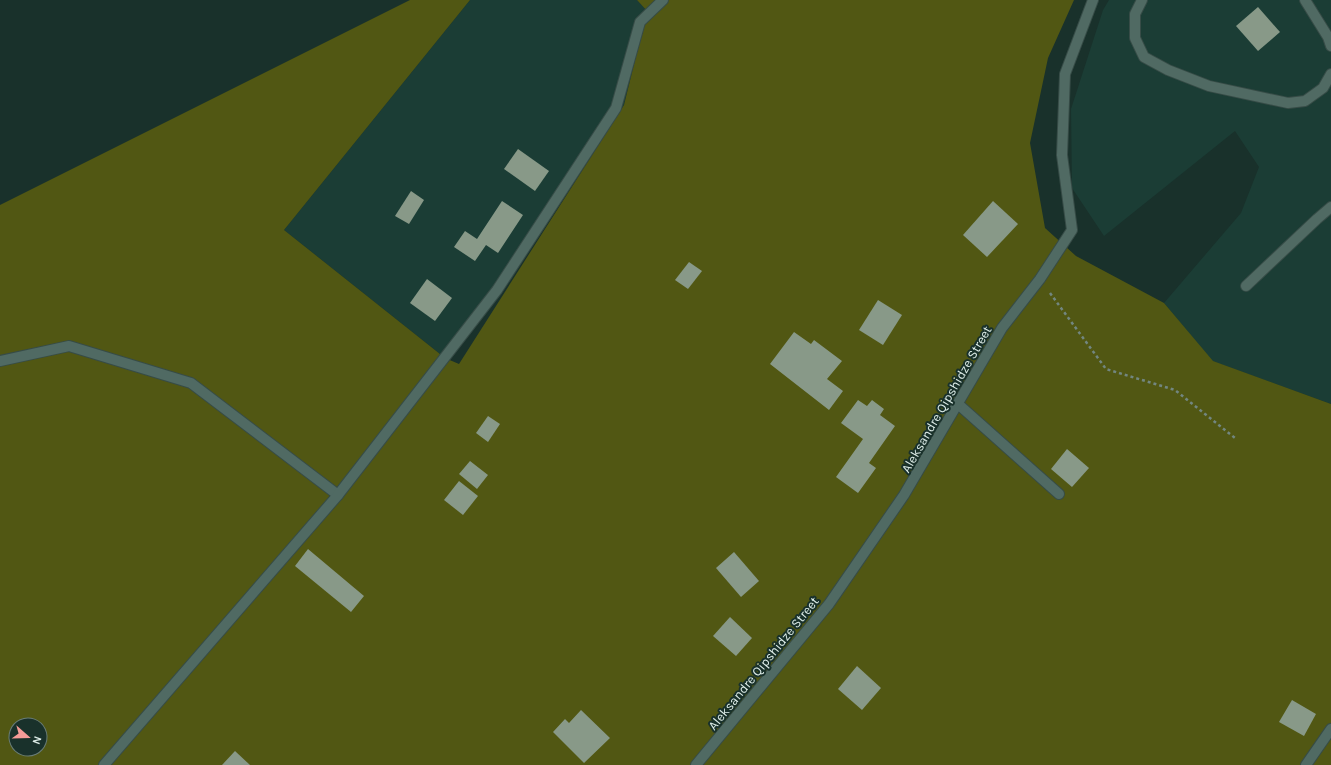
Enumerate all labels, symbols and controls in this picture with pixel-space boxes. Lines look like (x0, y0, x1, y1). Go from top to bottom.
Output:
street label: Aleksandre Qipshidze Street (898, 323, 995, 475)
street label: Aleksandre Qipshidze Street (705, 594, 822, 733)
north arrow (8, 717, 48, 757)
text: N (29, 734, 44, 746)

